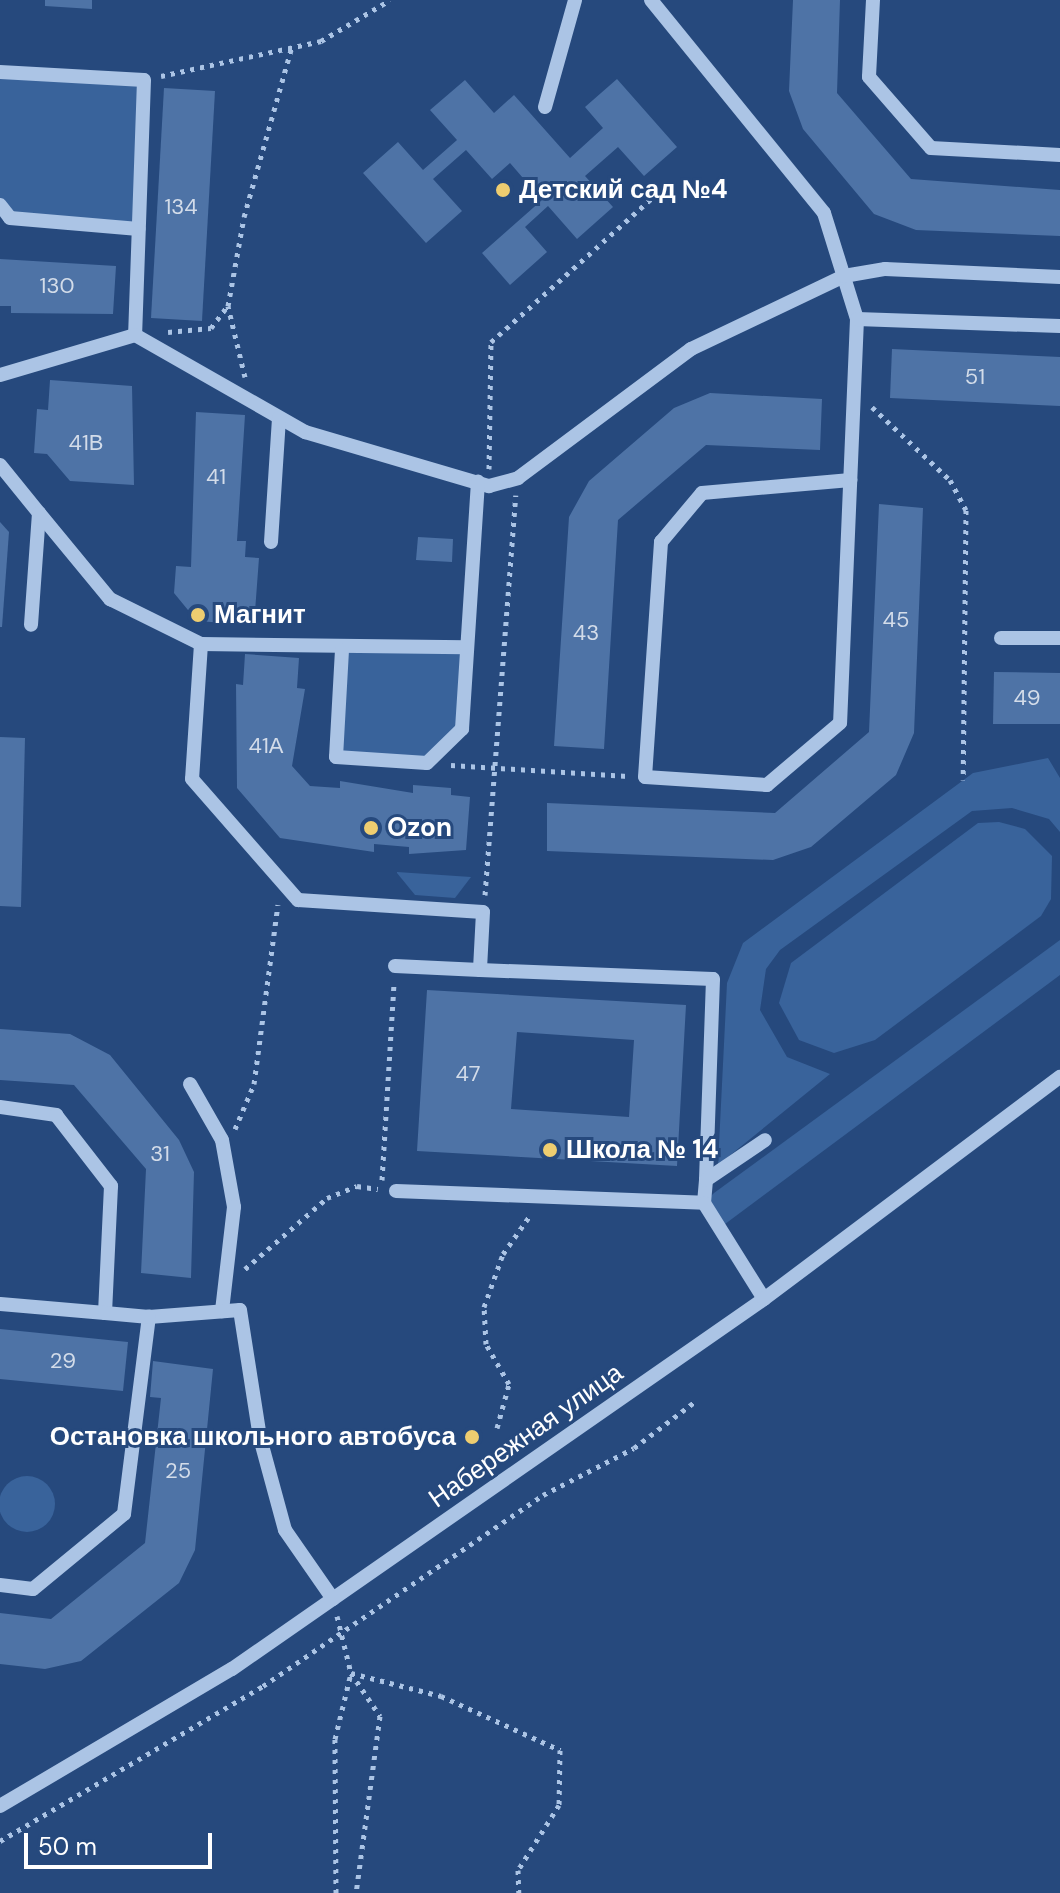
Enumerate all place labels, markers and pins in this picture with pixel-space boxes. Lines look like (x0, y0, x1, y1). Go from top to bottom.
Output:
place label: Детский сад №4 (519, 174, 728, 206)
marker: Детский сад №4 (494, 181, 512, 199)
place label: Магнит (214, 599, 306, 631)
marker: Магнит (189, 606, 207, 624)
place label: Ozon (387, 812, 452, 844)
marker: Ozon (362, 819, 380, 837)
place label: Школа № 14 (566, 1134, 719, 1166)
marker: Школа № 14 (541, 1141, 559, 1159)
place label: Остановка школьного автобуса (50, 1421, 456, 1453)
marker: Остановка школьного автобуса (463, 1428, 481, 1446)

